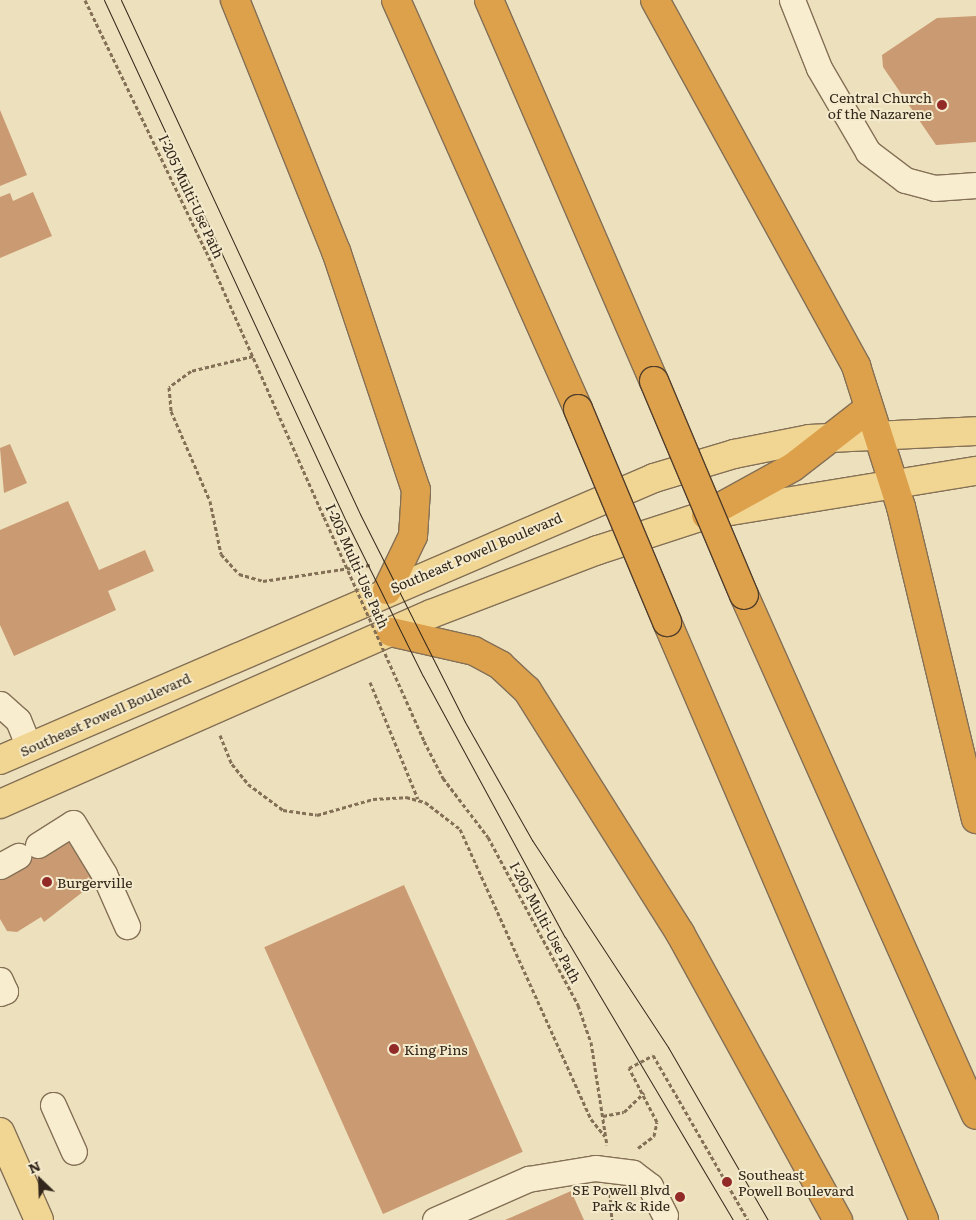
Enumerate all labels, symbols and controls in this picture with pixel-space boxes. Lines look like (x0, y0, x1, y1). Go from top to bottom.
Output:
place label: Central Church of the Nazarene (828, 89, 932, 121)
marker: Central Church of the Nazarene (936, 99, 948, 111)
street label: I-205 Multi-Use Path (156, 131, 228, 261)
street label: I-205 Multi-Use Path (323, 501, 393, 631)
street label: Southeast Powell Boulevard (388, 508, 564, 596)
street label: Southeast Powell Boulevard (17, 669, 193, 759)
street label: I-205 Multi-Use Path (507, 858, 585, 986)
place label: Burgerville (57, 874, 132, 890)
marker: Burgerville (41, 876, 53, 888)
place label: King Pins (404, 1041, 468, 1057)
marker: King Pins (388, 1043, 400, 1055)
north arrow (15, 1155, 65, 1205)
text: N (24, 1155, 43, 1178)
place label: Southeast Powell Boulevard (738, 1166, 854, 1198)
marker: Southeast Powell Boulevard (720, 1175, 734, 1189)
place label: SE Powell Blvd Park & Ride (572, 1181, 670, 1214)
marker: SE Powell Blvd Park & Ride (674, 1191, 686, 1203)

